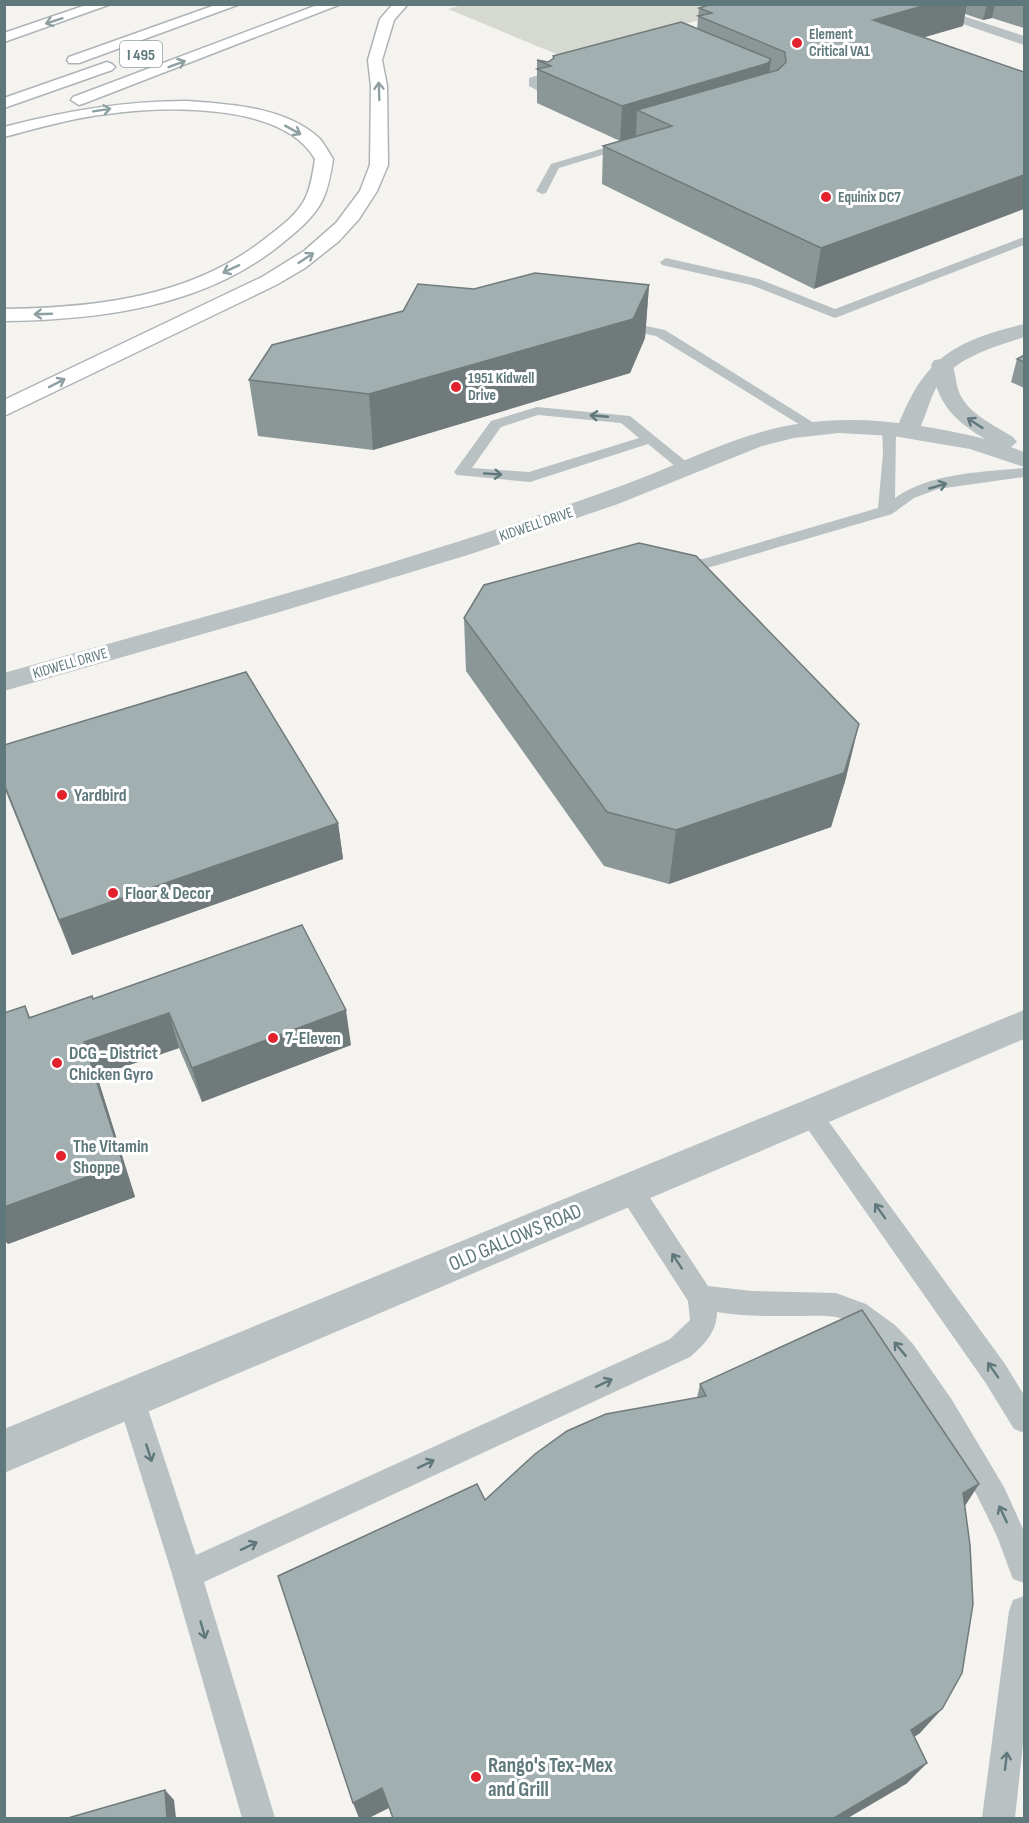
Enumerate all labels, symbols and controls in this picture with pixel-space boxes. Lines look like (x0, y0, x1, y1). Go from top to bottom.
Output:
one-way arrow (45, 17, 64, 28)
place label: Element Critical VA1 (809, 25, 870, 61)
marker: Element Critical VA1 (790, 36, 804, 50)
road number: I 495 (120, 41, 162, 67)
one-way arrow (168, 57, 186, 68)
one-way arrow (373, 81, 384, 101)
one-way arrow (92, 105, 112, 116)
one-way arrow (284, 125, 302, 136)
place label: Equinix DC7 (838, 188, 901, 207)
marker: Equinix DC7 (819, 190, 833, 204)
one-way arrow (297, 251, 314, 263)
one-way arrow (222, 264, 240, 275)
one-way arrow (33, 308, 53, 319)
place label: 1951 Kidwell Drive (468, 369, 534, 405)
one-way arrow (47, 376, 65, 388)
marker: 1951 Kidwell Drive (449, 380, 463, 394)
one-way arrow (590, 410, 610, 421)
one-way arrow (967, 416, 984, 428)
one-way arrow (482, 469, 502, 480)
one-way arrow (928, 480, 947, 491)
street label: KIDWELL DRIVE (497, 503, 576, 546)
street label: KIDWELL DRIVE (31, 644, 110, 683)
place label: Yardbird (74, 785, 127, 806)
marker: Yardbird (55, 788, 69, 802)
place label: Floor & Decor (125, 883, 211, 904)
marker: Floor & Decor (106, 886, 120, 900)
place label: 7-Eleven (285, 1028, 341, 1049)
marker: 7-Eleven (266, 1031, 280, 1045)
place label: DCG - District Chicken Gyro (69, 1043, 158, 1085)
marker: DCG - District Chicken Gyro (50, 1056, 64, 1070)
place label: The Vitamin Shoppe (73, 1136, 149, 1178)
marker: The Vitamin Shoppe (54, 1149, 68, 1163)
street label: OLD GALLOWS ROAD (445, 1198, 585, 1277)
one-way arrow (874, 1203, 886, 1219)
one-way arrow (671, 1253, 683, 1269)
one-way arrow (893, 1341, 906, 1357)
one-way arrow (987, 1362, 999, 1378)
one-way arrow (594, 1377, 612, 1389)
one-way arrow (145, 1443, 156, 1462)
one-way arrow (417, 1458, 435, 1470)
one-way arrow (996, 1505, 1008, 1523)
one-way arrow (240, 1539, 258, 1551)
one-way arrow (198, 1620, 209, 1639)
one-way arrow (1001, 1751, 1012, 1771)
place label: Rango's Tex-Mex and Grill (488, 1753, 613, 1802)
marker: Rango's Tex-Mex and Grill (469, 1770, 483, 1784)

